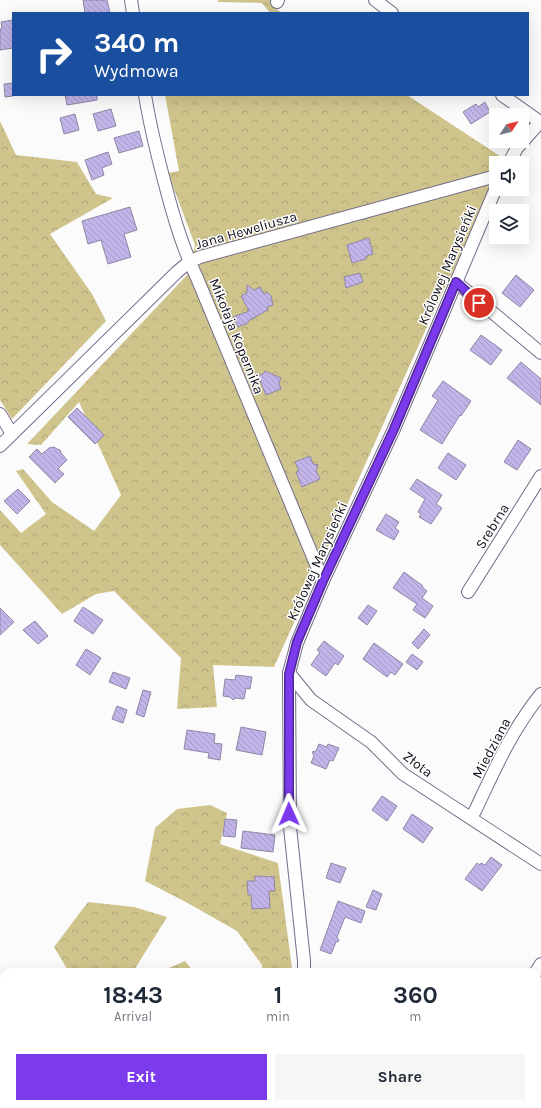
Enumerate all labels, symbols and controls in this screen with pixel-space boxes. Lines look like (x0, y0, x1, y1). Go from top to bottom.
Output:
text: 340 m (94, 26, 179, 59)
icon: right (28, 28, 80, 80)
text: Wydmowa (94, 60, 179, 82)
north arrow (489, 108, 529, 148)
map controls (489, 108, 529, 244)
button: sound (489, 156, 529, 196)
street label: Królowej Marysieńki (415, 203, 480, 328)
button: layers (489, 204, 529, 244)
street label: Jana Heweliusza (193, 208, 299, 253)
street label: Mikołaja Kopernika (206, 276, 268, 397)
pin (462, 286, 496, 320)
icon: arrive (468, 292, 490, 314)
street label: Królowej Marysieńki (284, 499, 351, 623)
street label: Srebrna (472, 500, 513, 552)
street label: Miedziana (468, 715, 514, 781)
street label: Złota (399, 748, 436, 781)
position arrow (268, 793, 310, 835)
text: 18:43 (103, 981, 163, 1009)
text: 1 (274, 981, 282, 1009)
text: 360 (393, 981, 438, 1009)
text: Arrival (114, 1009, 152, 1024)
text: min (266, 1009, 290, 1024)
text: m (409, 1009, 422, 1024)
button: Exit (16, 1054, 267, 1100)
button: Share (275, 1054, 525, 1100)

